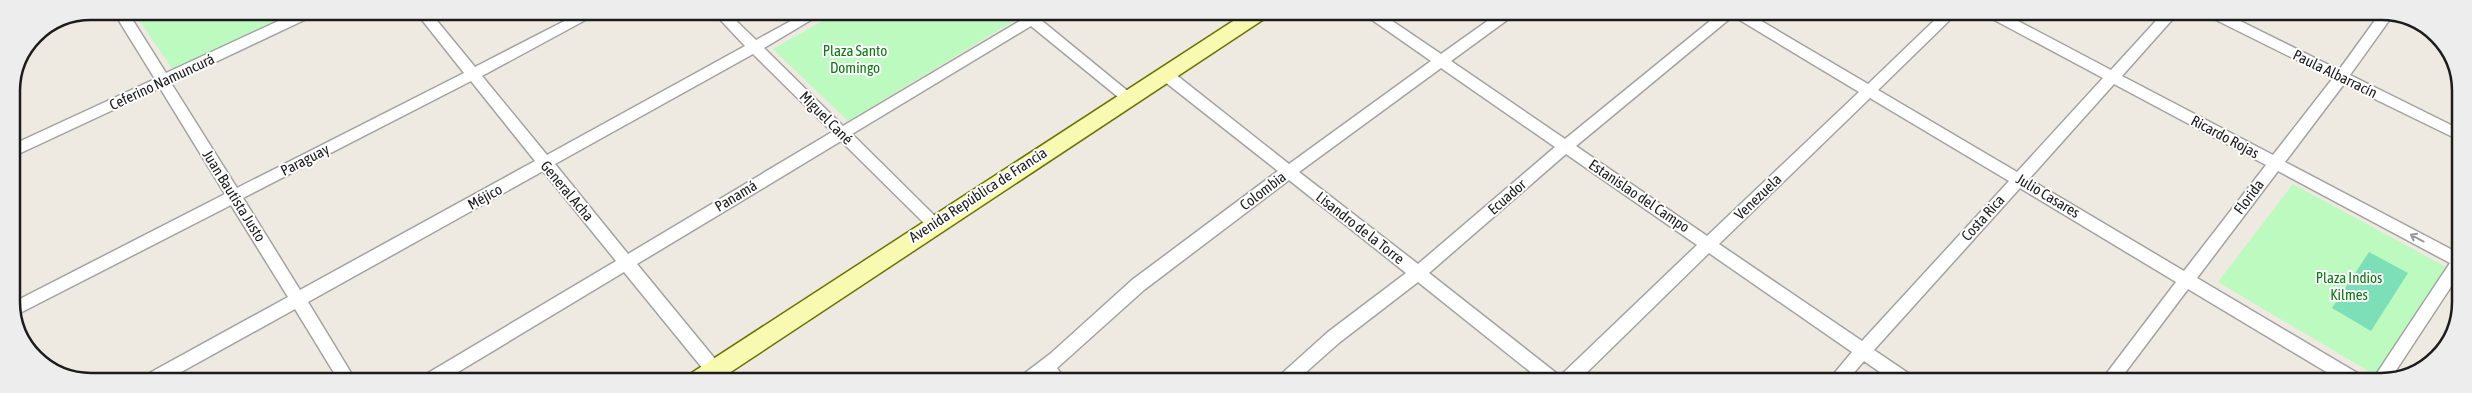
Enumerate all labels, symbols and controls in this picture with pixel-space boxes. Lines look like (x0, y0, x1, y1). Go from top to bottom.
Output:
park label: Plaza Santo Domingo (823, 42, 887, 76)
street label: Paula Albarracín (2290, 46, 2380, 101)
street label: Ceferino Namuncurá (107, 50, 217, 113)
street label: Miguel Cané (796, 88, 856, 148)
street label: Ricardo Rojas (2188, 112, 2262, 162)
street label: Paraguay (278, 140, 332, 179)
street label: Avenida República de Francia (906, 144, 1050, 246)
street label: Juan Bautista Justo (199, 147, 269, 245)
street label: Estanislao del Campo (1586, 156, 1693, 236)
street label: General Acha (537, 157, 597, 224)
street label: Colombia (1236, 168, 1289, 213)
street label: Venezuela (1731, 170, 1785, 223)
street label: Julio Casares (2013, 170, 2083, 221)
street label: Ecuador (1484, 175, 1530, 218)
street label: Panamá (712, 176, 760, 215)
street label: Florida (2230, 176, 2267, 217)
street label: Méjico (465, 180, 505, 213)
street label: Lisandro de la Torre (1313, 188, 1408, 267)
street label: Costa Rica (1958, 191, 2008, 244)
one-way arrow (2410, 233, 2425, 242)
park label: Plaza Indios Kilmes (2316, 269, 2382, 303)

